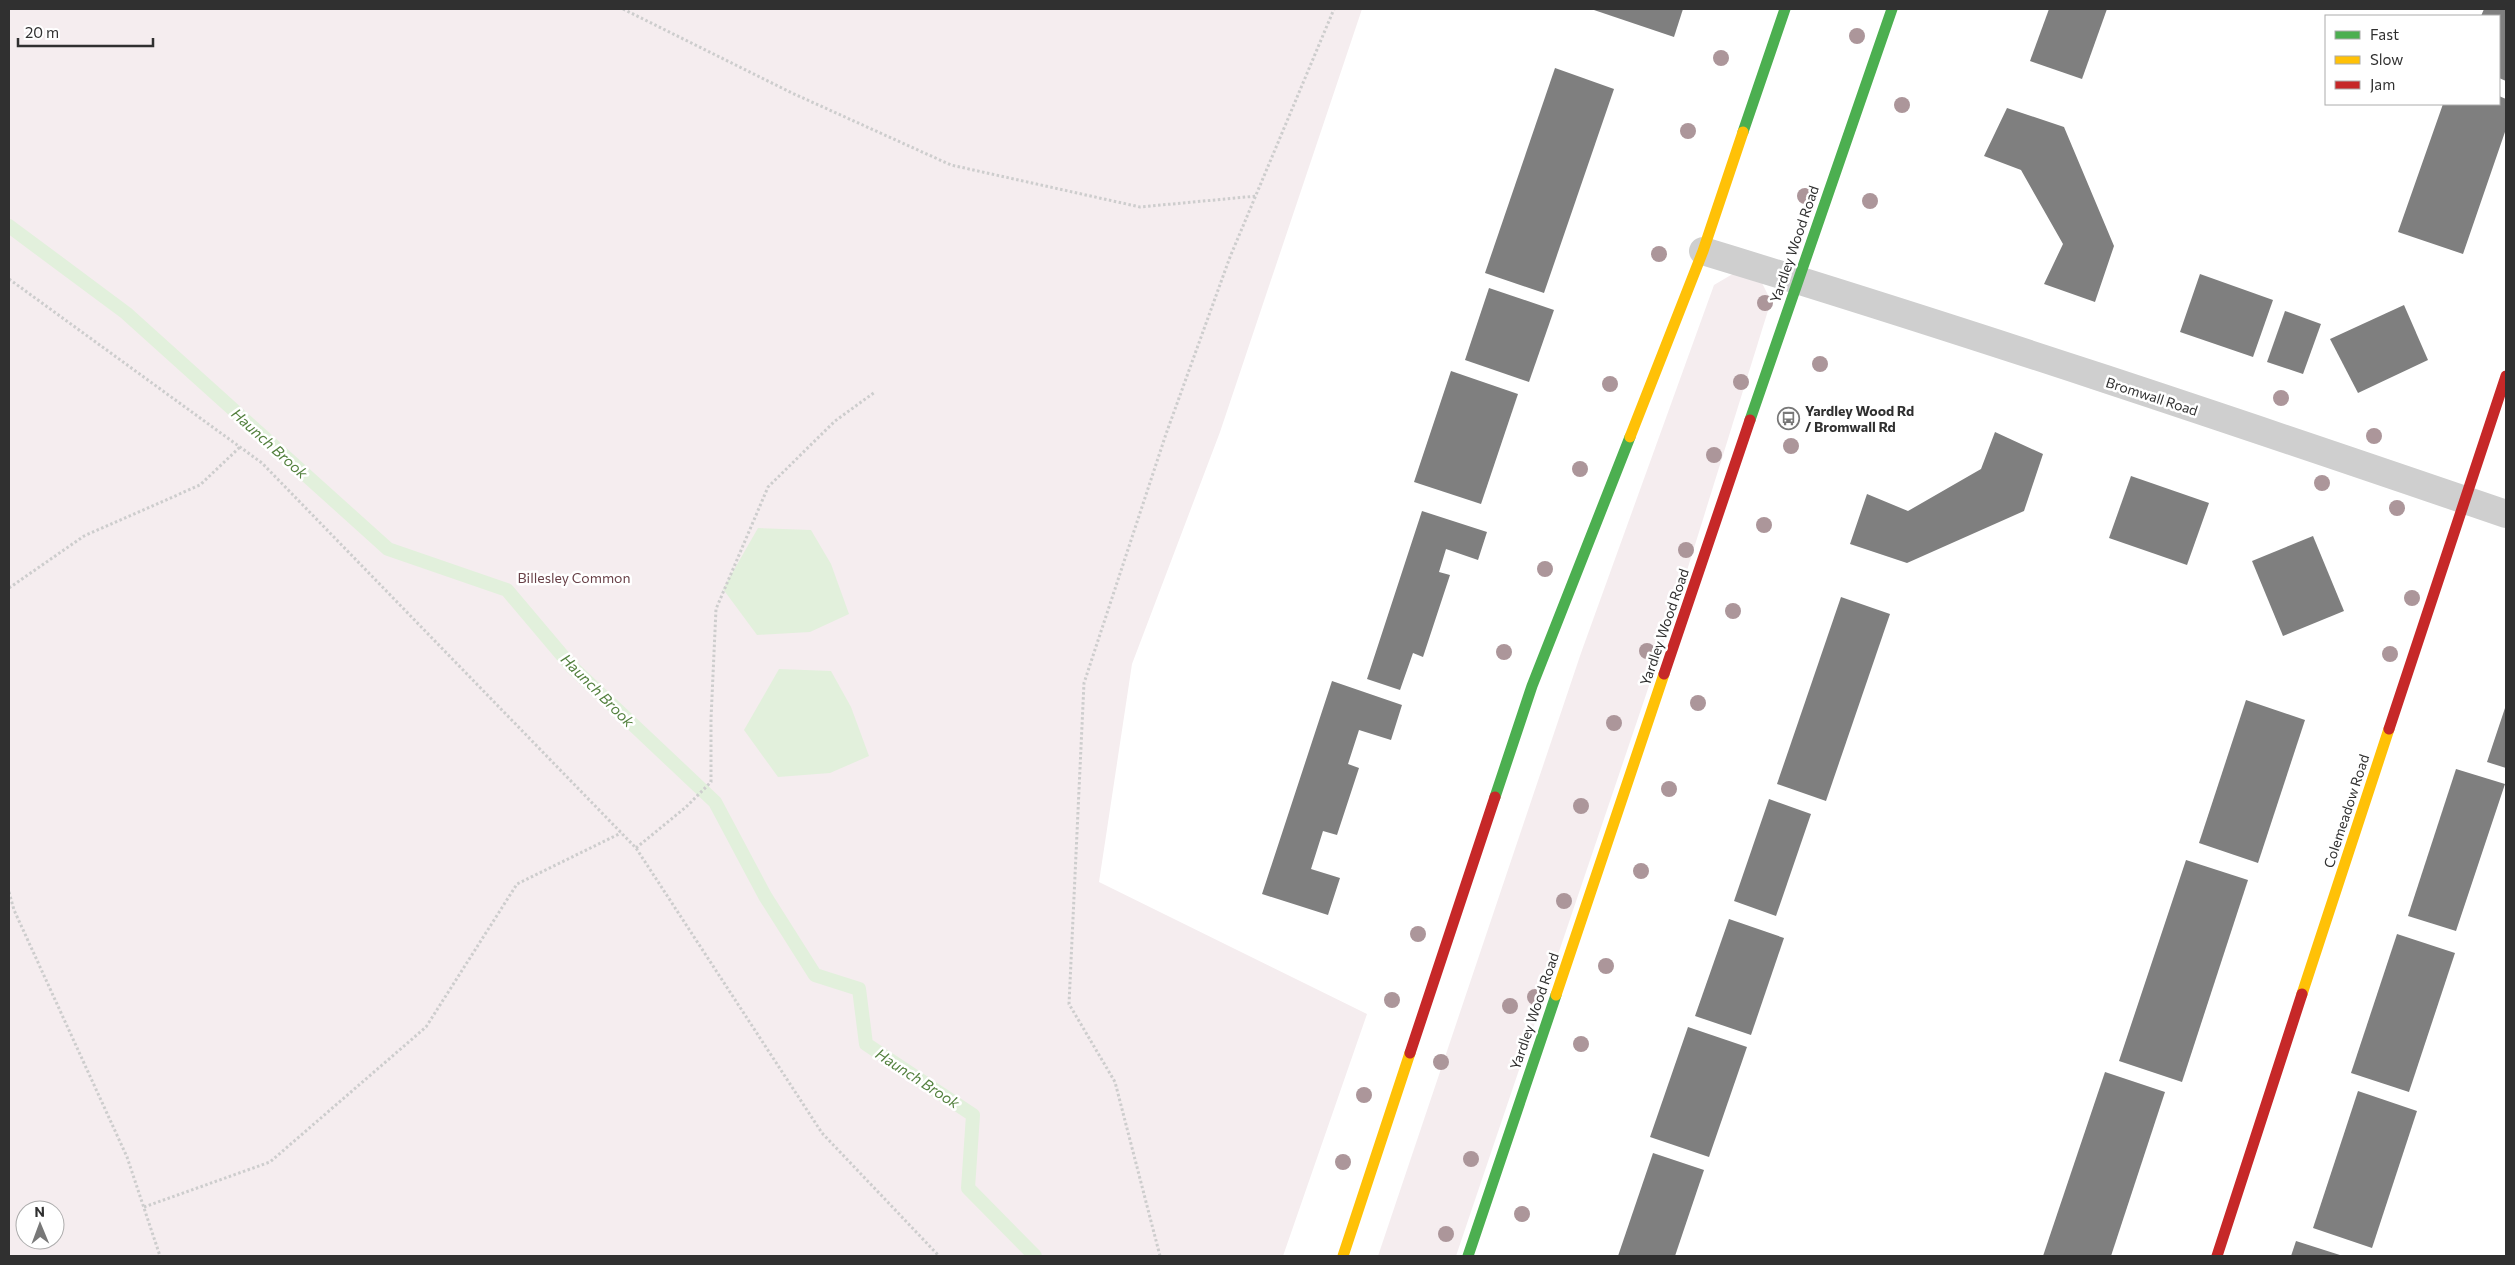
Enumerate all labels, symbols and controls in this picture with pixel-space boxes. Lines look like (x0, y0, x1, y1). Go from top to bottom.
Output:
scale bar (18, 15, 152, 47)
legend (2325, 15, 2500, 105)
text: 20 m (25, 23, 59, 41)
text: Fast (2370, 25, 2399, 43)
text: Slow (2370, 50, 2403, 68)
text: Jam (2370, 75, 2395, 93)
street label: Yardley Wood Road (1766, 183, 1822, 305)
street label: Bromwall Road (2104, 373, 2200, 419)
place label: Yardley Wood Rd / Bromwall Rd (1805, 402, 1914, 435)
water label: Haunch Brook (228, 404, 312, 483)
bus stop icon: Yardley Wood Rd / Bromwall Rd (1777, 406, 1801, 430)
street label: Yardley Wood Road (1636, 566, 1692, 688)
park label: Billesley Common (518, 569, 630, 586)
water label: Haunch Brook (558, 650, 639, 731)
street label: Colemeadow Road (2320, 752, 2372, 870)
street label: Yardley Wood Road (1506, 950, 1562, 1072)
water label: Haunch Brook (873, 1044, 964, 1112)
north arrow (15, 1200, 65, 1250)
text: N (34, 1203, 45, 1220)

